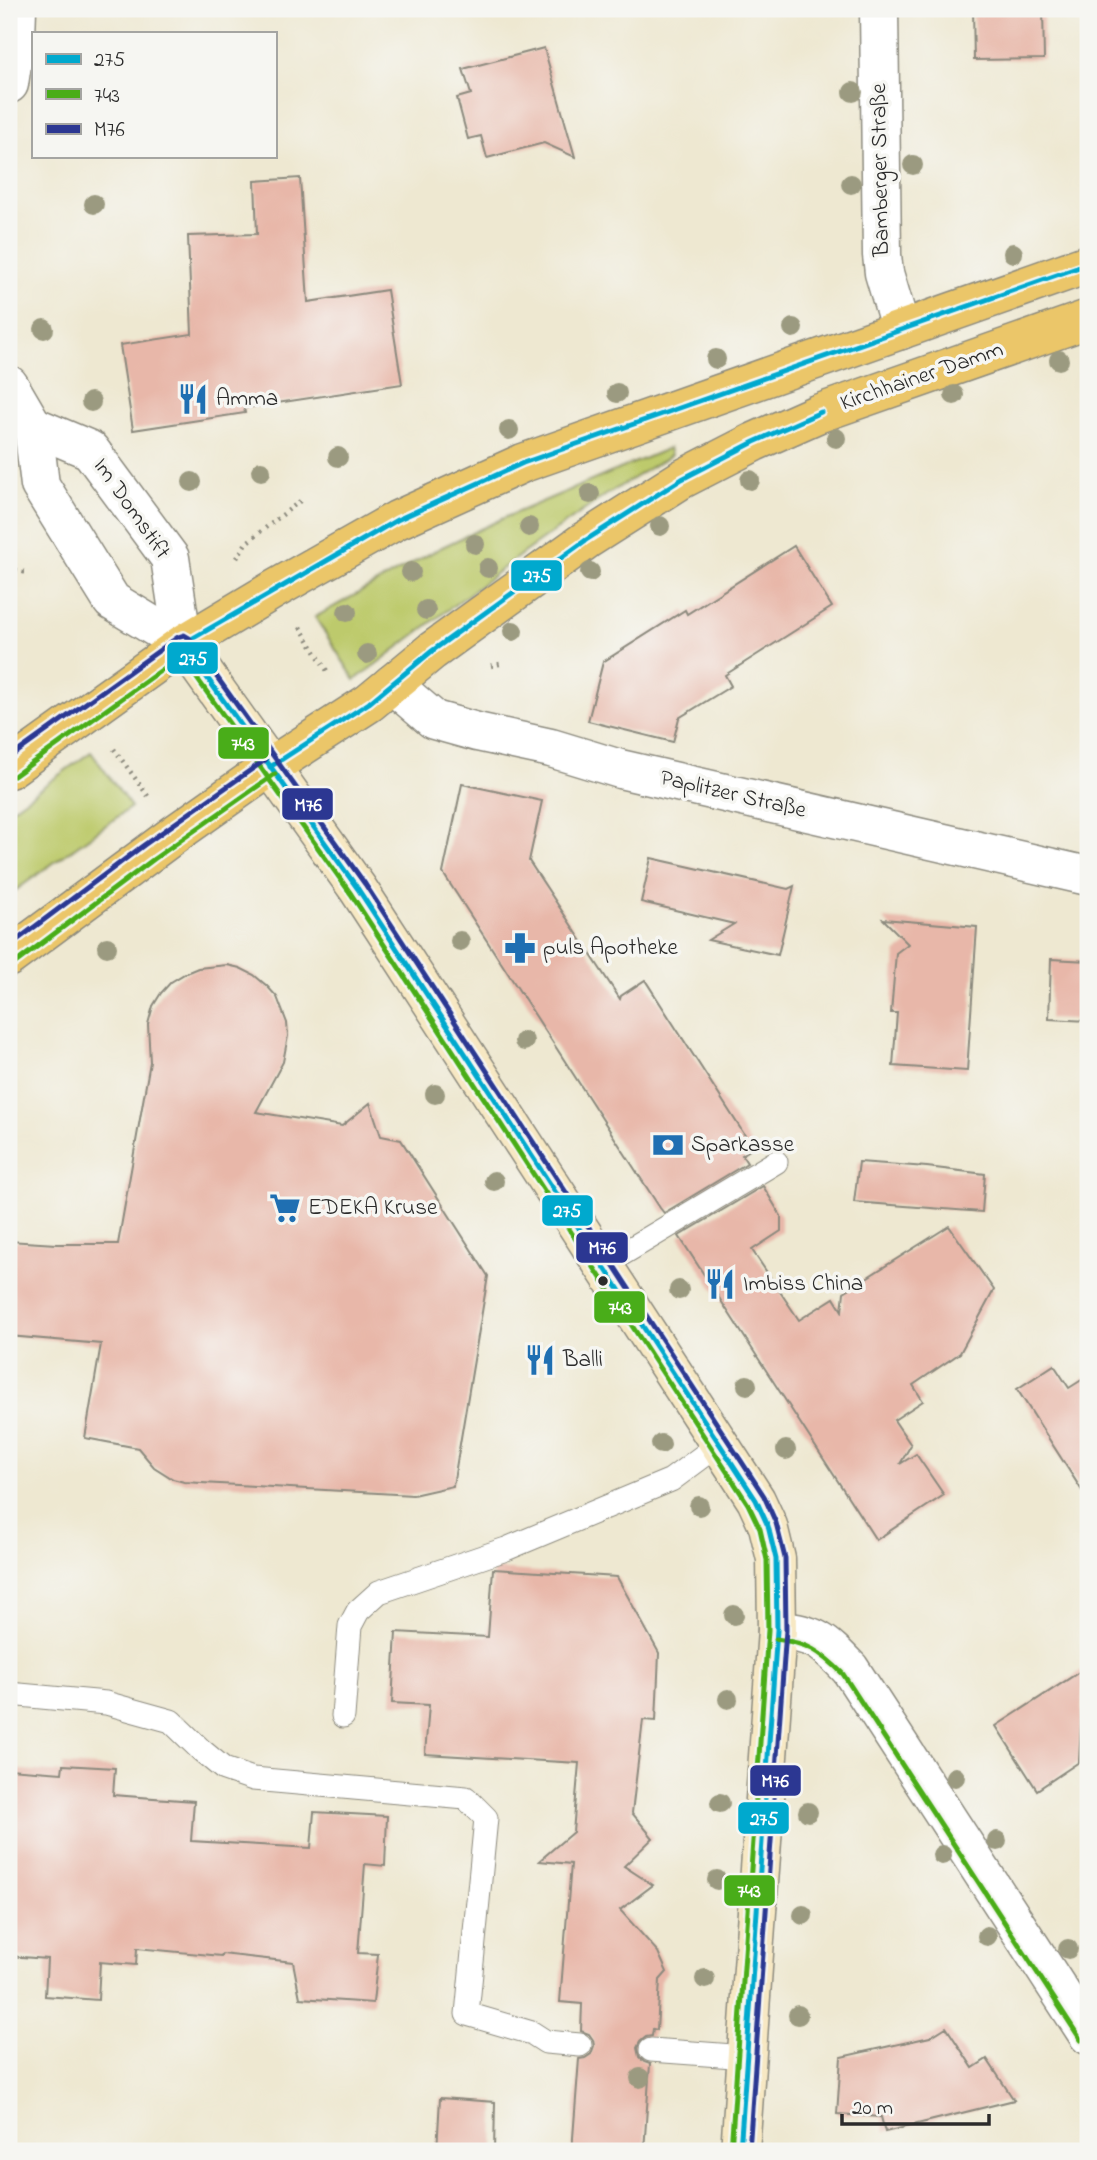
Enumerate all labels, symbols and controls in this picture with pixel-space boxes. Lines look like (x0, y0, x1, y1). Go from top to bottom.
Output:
legend (32, 32, 276, 158)
text: 275 (94, 46, 125, 76)
text: 743 (94, 82, 120, 112)
street label: Bamberger Straße (863, 82, 900, 258)
text: M76 (94, 116, 125, 146)
street label: Kirchhainer Damm (836, 334, 1008, 420)
restaurant icon: Amma (176, 382, 210, 416)
place label: Amma (216, 383, 278, 416)
street label: Im Domstift (84, 452, 178, 567)
line badge: 275 (510, 559, 563, 592)
text: 275 (522, 564, 551, 591)
line badge: 275 (166, 641, 219, 675)
text: 275 (178, 647, 207, 674)
line badge: 743 (217, 726, 270, 760)
text: 743 (231, 732, 255, 759)
street label: Paplitzer Straße (657, 762, 810, 828)
line badge: M76 (281, 787, 334, 821)
text: M76 (294, 793, 322, 820)
pharmacy icon: puls Apotheke (503, 931, 537, 965)
place label: puls Apotheke (543, 932, 679, 965)
bank icon: Sparkasse (651, 1128, 685, 1162)
place label: Sparkasse (691, 1129, 795, 1162)
supermarket icon: EDEKA Kruse (268, 1191, 302, 1225)
place label: EDEKA Kruse (308, 1192, 438, 1225)
line badge: 275 (541, 1194, 594, 1227)
text: 275 (552, 1199, 581, 1226)
line badge: M76 (575, 1231, 629, 1264)
text: M76 (588, 1236, 616, 1263)
restaurant icon: Imbiss China (703, 1267, 737, 1301)
place label: Imbiss China (743, 1268, 863, 1301)
unlabelled marker (596, 1274, 610, 1288)
line badge: 743 (593, 1290, 646, 1324)
text: 743 (608, 1296, 632, 1323)
restaurant icon: Balli (523, 1343, 557, 1377)
place label: Balli (562, 1344, 603, 1377)
line badge: M76 (749, 1764, 802, 1797)
text: M76 (761, 1769, 789, 1796)
line badge: 275 (737, 1801, 790, 1835)
text: 275 (749, 1807, 778, 1834)
line badge: 743 (723, 1874, 776, 1907)
text: 743 (737, 1879, 761, 1906)
scale bar (842, 2083, 988, 2127)
text: 20 m (852, 2094, 893, 2124)

